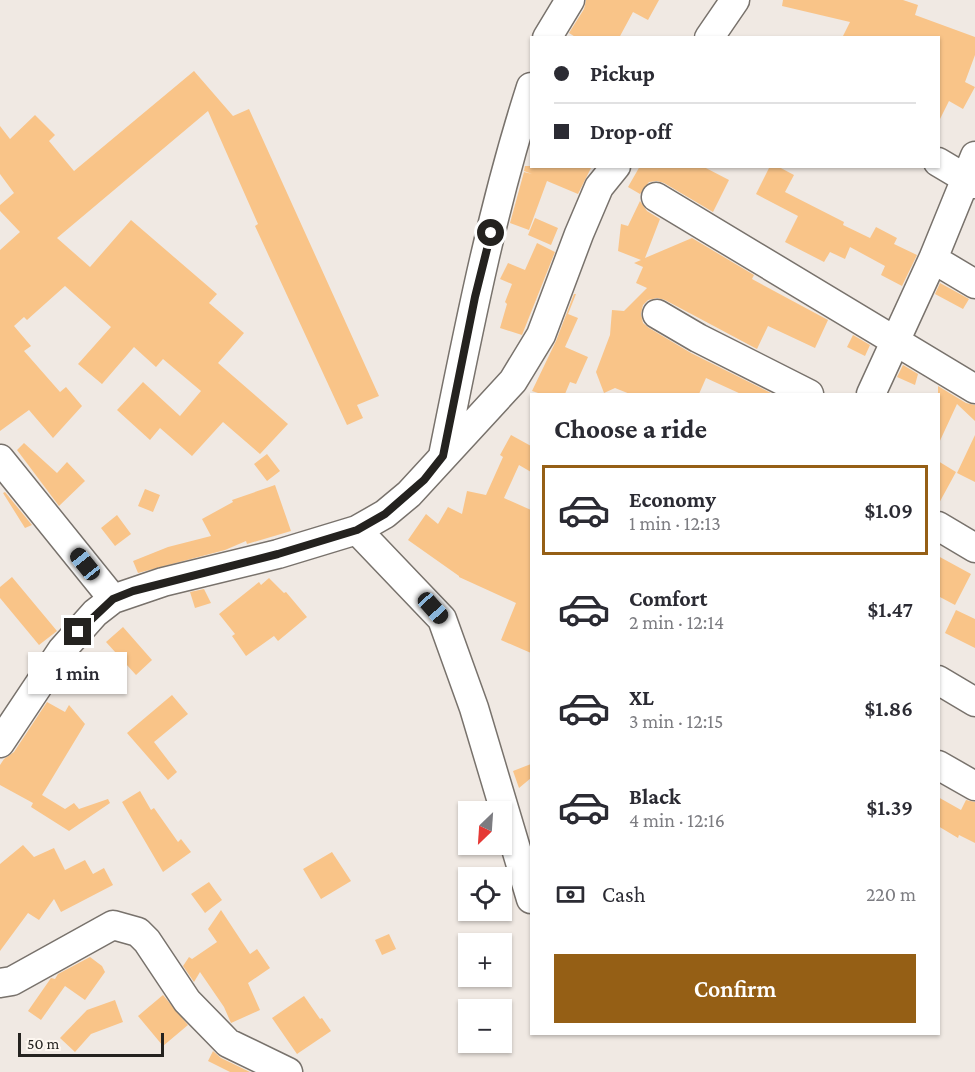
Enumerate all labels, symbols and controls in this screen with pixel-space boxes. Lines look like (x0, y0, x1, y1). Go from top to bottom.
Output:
text: Pickup (590, 61, 655, 86)
text: Drop-off (590, 119, 672, 144)
route start (477, 219, 504, 246)
text: Choose a ride (554, 414, 707, 444)
icon: car (557, 483, 611, 537)
text: Economy (629, 487, 716, 512)
text: $1.09 (865, 498, 913, 523)
text: 1 min · 12:13 (629, 512, 721, 534)
car (67, 544, 103, 584)
icon: car (557, 582, 611, 636)
text: Comfort (629, 586, 707, 611)
car (414, 589, 452, 627)
text: $1.47 (868, 597, 913, 622)
text: 2 min · 12:14 (629, 611, 724, 633)
route end (64, 618, 91, 645)
callout: 1 min (28, 653, 128, 695)
text: 1 min (55, 662, 100, 684)
icon: car (557, 681, 611, 735)
text: XL (629, 685, 654, 710)
text: $1.86 (865, 696, 913, 721)
text: 3 min · 12:15 (629, 710, 723, 732)
icon: car (557, 780, 611, 834)
text: Black (629, 784, 681, 809)
text: $1.39 (866, 795, 913, 820)
north arrow (458, 801, 512, 855)
map controls (458, 801, 512, 1053)
text: 4 min · 12:16 (629, 809, 725, 831)
button: locate (458, 867, 512, 921)
icon: cash (554, 878, 587, 911)
text: Cash (602, 882, 646, 907)
text: 220 m (866, 883, 916, 905)
button: + (458, 933, 512, 987)
button: Confirm (554, 954, 916, 1023)
button: − (458, 999, 512, 1053)
scale bar (18, 1030, 164, 1058)
text: 50 m (27, 1035, 59, 1052)

